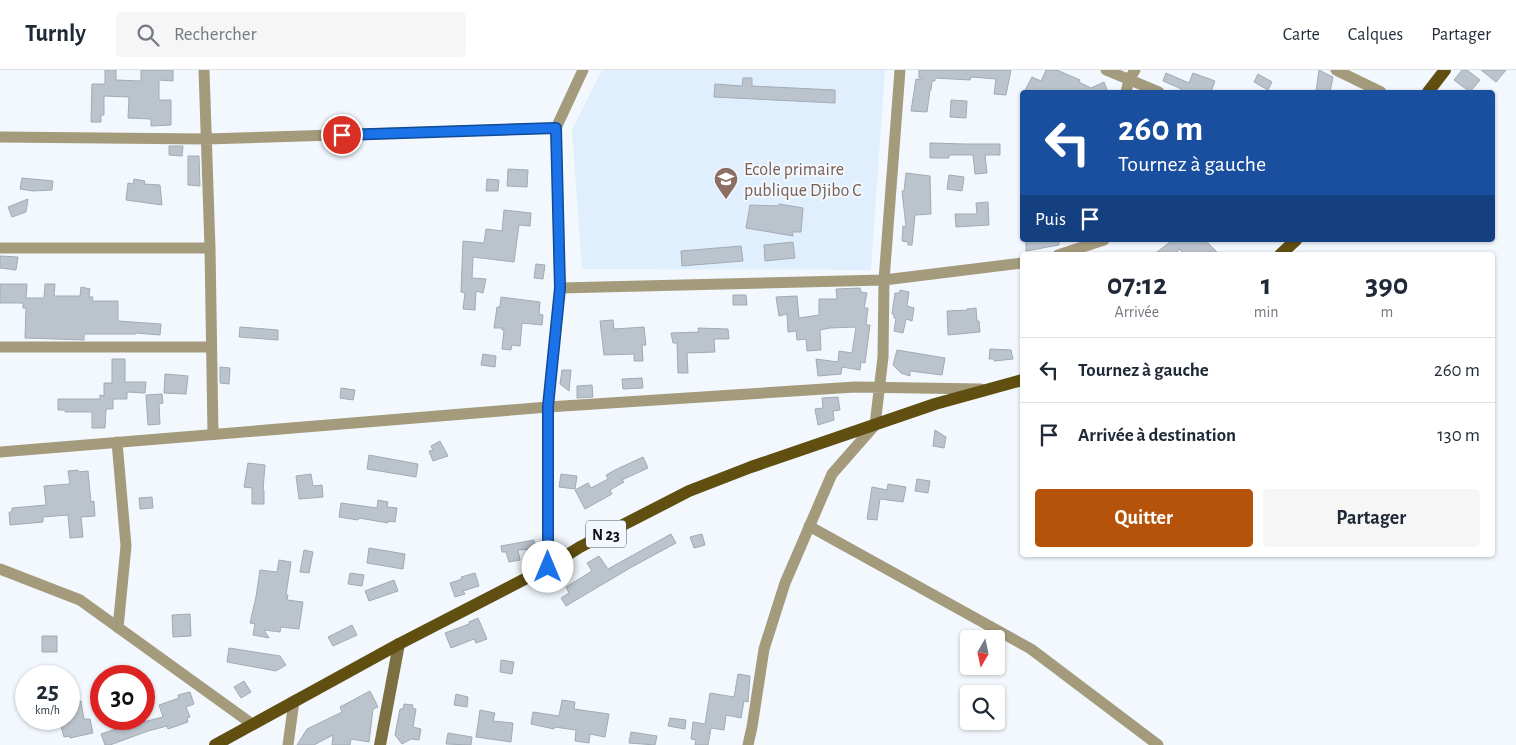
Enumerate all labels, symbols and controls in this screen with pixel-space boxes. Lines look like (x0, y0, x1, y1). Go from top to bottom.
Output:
search box (116, 12, 466, 57)
icon: search (134, 21, 162, 49)
text: Turnly (25, 22, 86, 46)
text: Rechercher (174, 25, 257, 44)
text: Carte (1283, 26, 1320, 44)
text: Calques (1348, 26, 1403, 44)
text: Partager (1431, 26, 1491, 44)
icon: left (1035, 110, 1100, 175)
text: 260 m (1118, 112, 1203, 147)
pin (321, 114, 363, 156)
icon: arrive (328, 121, 356, 149)
text: Tournez à gauche (1118, 153, 1266, 175)
place label: Ecole primaire publique Djibo C (744, 161, 862, 200)
school or university icon: Ecole primaire publique Djibo C (713, 166, 739, 200)
icon: arrive (1076, 205, 1104, 233)
text: Puis (1035, 210, 1066, 229)
text: 07:12 (1107, 270, 1167, 300)
text: 1 (1261, 270, 1272, 300)
text: 390 (1365, 270, 1408, 300)
text: Arrivée (1115, 304, 1159, 320)
text: min (1254, 304, 1279, 320)
text: m (1380, 304, 1393, 320)
icon: left (1035, 356, 1063, 384)
text: Tournez à gauche (1078, 361, 1209, 380)
text: 260 m (1434, 361, 1480, 380)
icon: arrive (1035, 421, 1063, 449)
text: Arrivée à destination (1078, 426, 1236, 445)
text: 130 m (1437, 426, 1480, 445)
button: Quitter (1035, 489, 1253, 547)
button: Partager (1263, 489, 1480, 547)
road number: N 23 (586, 520, 626, 548)
position arrow (521, 540, 573, 592)
north arrow (960, 630, 1005, 675)
map controls (960, 630, 1005, 730)
speed limit sign: 30 (90, 665, 155, 730)
text: 25 (36, 679, 59, 704)
button: search (960, 685, 1005, 730)
text: km/h (35, 704, 60, 716)

